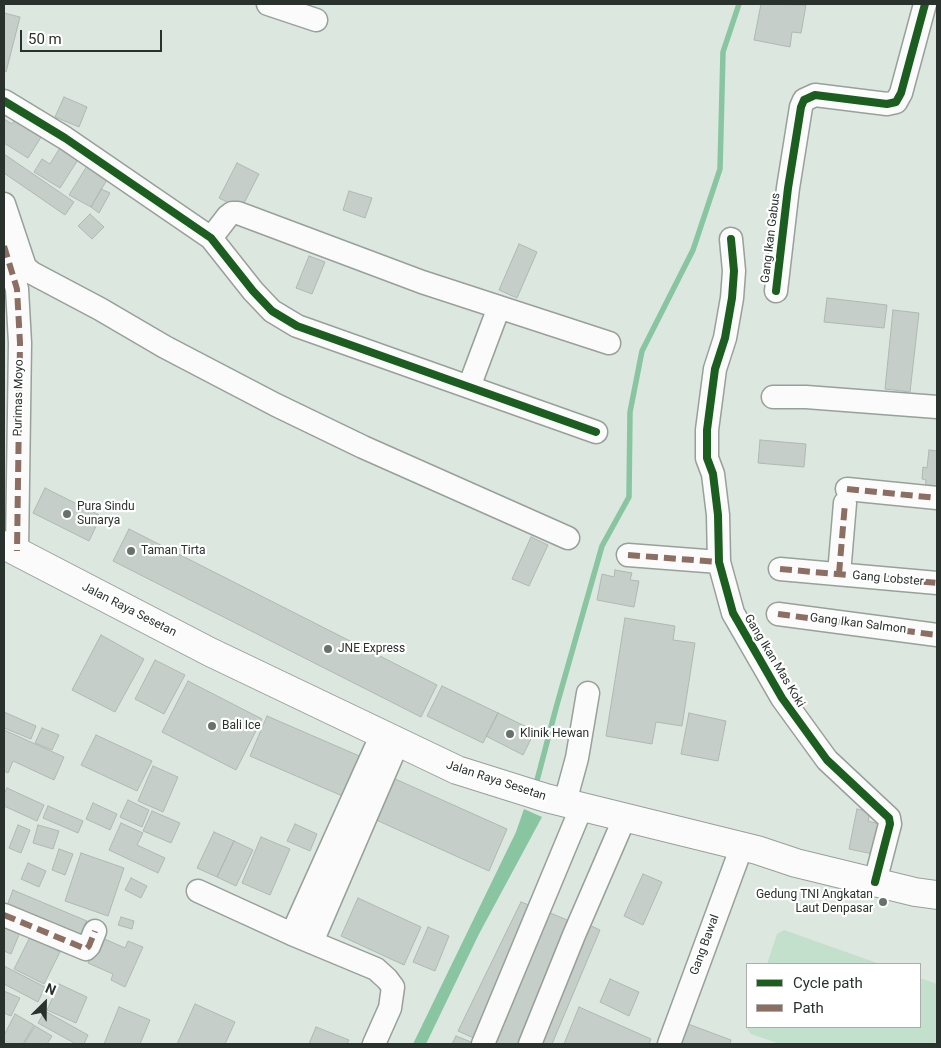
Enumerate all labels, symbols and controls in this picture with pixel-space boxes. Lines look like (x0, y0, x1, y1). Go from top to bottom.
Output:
scale bar (22, 20, 165, 52)
text: 50 m (28, 30, 62, 48)
street label: Gang Ikan Gabus (758, 192, 784, 284)
street label: Purimas Moyo (11, 359, 27, 437)
place label: Pura Sindu Sunarya (77, 500, 135, 528)
marker: Pura Sindu Sunarya (61, 508, 73, 520)
place label: Taman Tirta (141, 544, 206, 558)
marker: Taman Tirta (125, 545, 137, 557)
street label: Gang Lobster (852, 569, 924, 589)
street label: Jalan Raya Sesetan (79, 580, 179, 640)
street label: Gang Ikan Salmon (809, 611, 907, 637)
street label: Gang Ikan Mas Koki (741, 612, 807, 710)
place label: JNE Express (338, 642, 405, 656)
marker: JNE Express (322, 643, 334, 655)
place label: Bali Ice (222, 719, 261, 733)
marker: Bali Ice (206, 720, 218, 732)
place label: Klinik Hewan (520, 727, 589, 741)
marker: Klinik Hewan (504, 728, 516, 740)
street label: Jalan Raya Sesetan (444, 758, 548, 804)
place label: Gedung TNI Angkatan Laut Denpasar (756, 888, 873, 916)
marker: Gedung TNI Angkatan Laut Denpasar (877, 896, 889, 908)
street label: Gang Bawal (687, 913, 723, 977)
legend (746, 963, 921, 1028)
text: Cycle path (793, 974, 863, 992)
north arrow (20, 978, 70, 1028)
text: N (43, 980, 59, 998)
text: Path (793, 999, 824, 1017)

